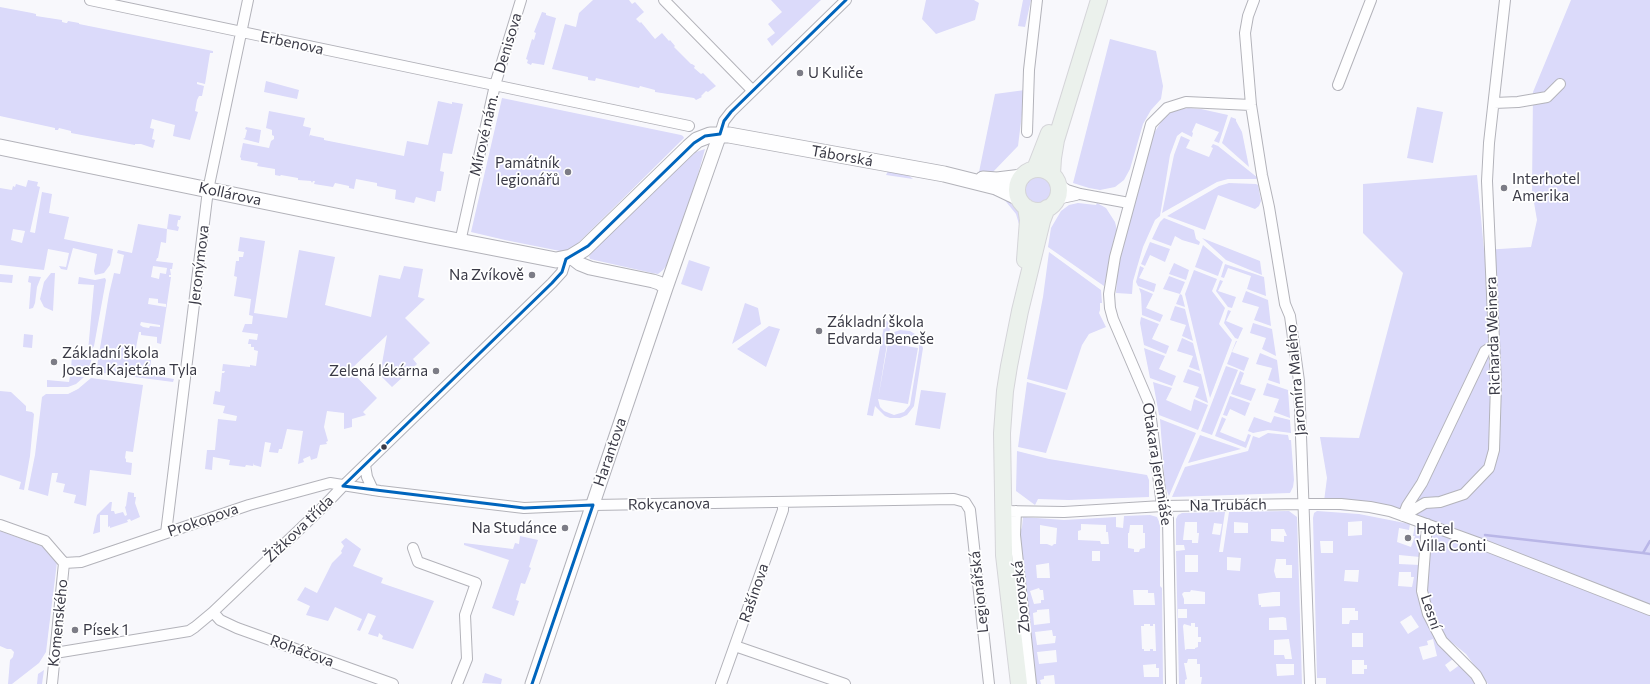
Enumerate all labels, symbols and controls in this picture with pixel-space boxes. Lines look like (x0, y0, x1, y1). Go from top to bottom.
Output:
street label: Denisova (490, 11, 526, 75)
street label: Erbenova (259, 28, 325, 58)
place label: U Kuliče (808, 64, 863, 82)
marker: U Kuliče (795, 68, 805, 78)
street label: Mírové nám. (466, 92, 502, 178)
street label: Táborská (810, 142, 874, 170)
place label: Památník legionářů (495, 154, 560, 189)
marker: Památník legionářů (563, 167, 573, 177)
place label: Interhotel Amerika (1512, 170, 1580, 205)
street label: Kollárova (197, 179, 263, 209)
marker: Interhotel Amerika (1499, 183, 1509, 193)
street label: Jeronýmova (185, 224, 213, 306)
place label: Na Zvíkově (449, 266, 524, 284)
marker: Na Zvíkově (527, 270, 537, 280)
street label: Richarda Weinera (1482, 276, 1504, 396)
place label: Základní škola Edvarda Beneše (827, 313, 934, 348)
street label: Jaromíra Malého (1282, 324, 1310, 436)
marker: Základní škola Edvarda Beneše (814, 326, 824, 336)
place label: Základní škola Josefa Kajetána Tyla (62, 344, 197, 379)
marker: Základní škola Josefa Kajetána Tyla (49, 357, 59, 367)
place label: Zelená lékárna (329, 362, 428, 380)
marker: Zelená lékárna (431, 366, 441, 376)
street label: Otakara Jeremiáše (1138, 401, 1176, 527)
street label: Harantova (590, 415, 630, 489)
unlabelled marker (379, 442, 389, 452)
street label: Žižkova třída (261, 492, 337, 566)
street label: Rokycanova (628, 494, 710, 514)
street label: Na Trubách (1189, 495, 1267, 515)
street label: Prokopova (165, 499, 241, 541)
place label: Na Studánce (471, 519, 557, 537)
place label: Hotel Villa Conti (1416, 520, 1486, 555)
marker: Na Studánce (560, 523, 570, 533)
marker: Hotel Villa Conti (1403, 533, 1413, 543)
street label: Legionářská (966, 550, 992, 634)
street label: Zborovská (1008, 560, 1034, 634)
street label: Rašínova (736, 561, 772, 625)
street label: Komenského (44, 578, 72, 668)
street label: Lesní (1417, 592, 1445, 632)
place label: Písek 1 (83, 621, 128, 639)
marker: Písek 1 (70, 625, 80, 635)
street label: Roháčova (268, 631, 336, 671)

